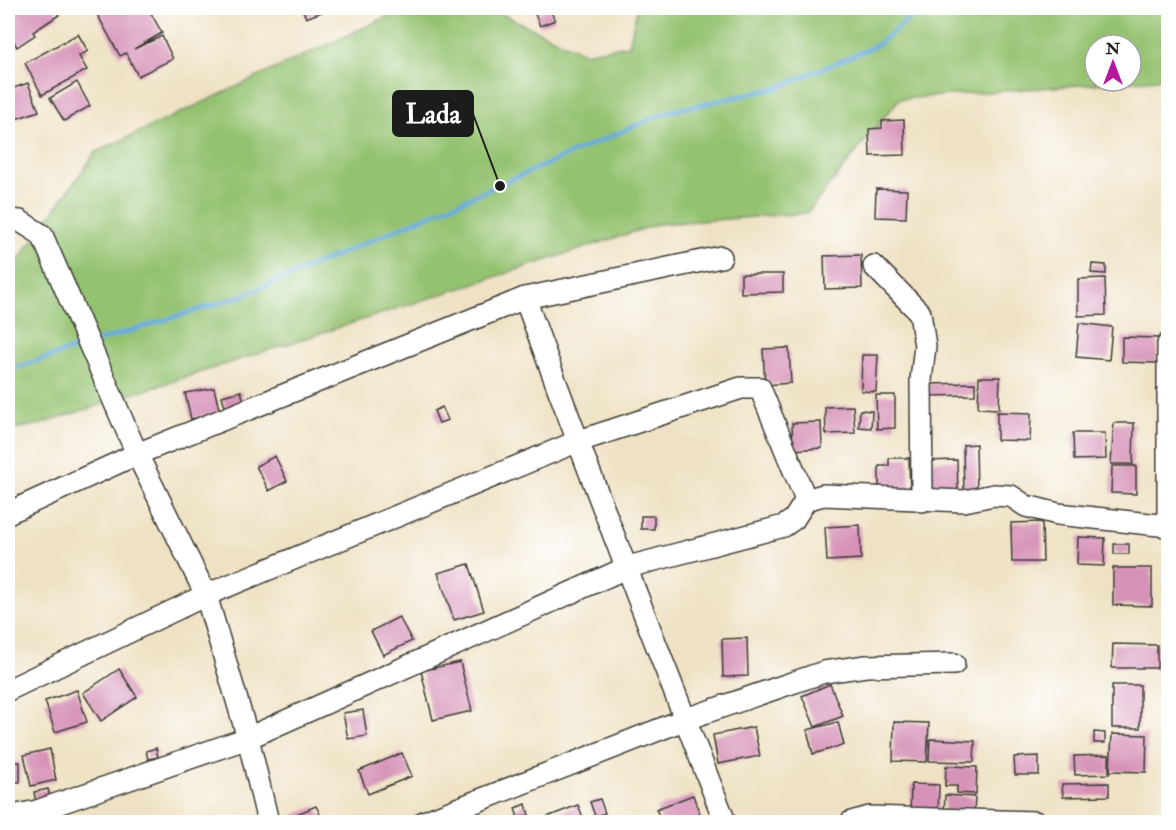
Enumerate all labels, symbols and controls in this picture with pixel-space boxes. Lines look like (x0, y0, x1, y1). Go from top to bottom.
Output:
north arrow (1083, 33, 1143, 93)
text: N (1105, 39, 1121, 59)
callout: Lada (393, 91, 473, 136)
text: Lada (405, 98, 461, 131)

